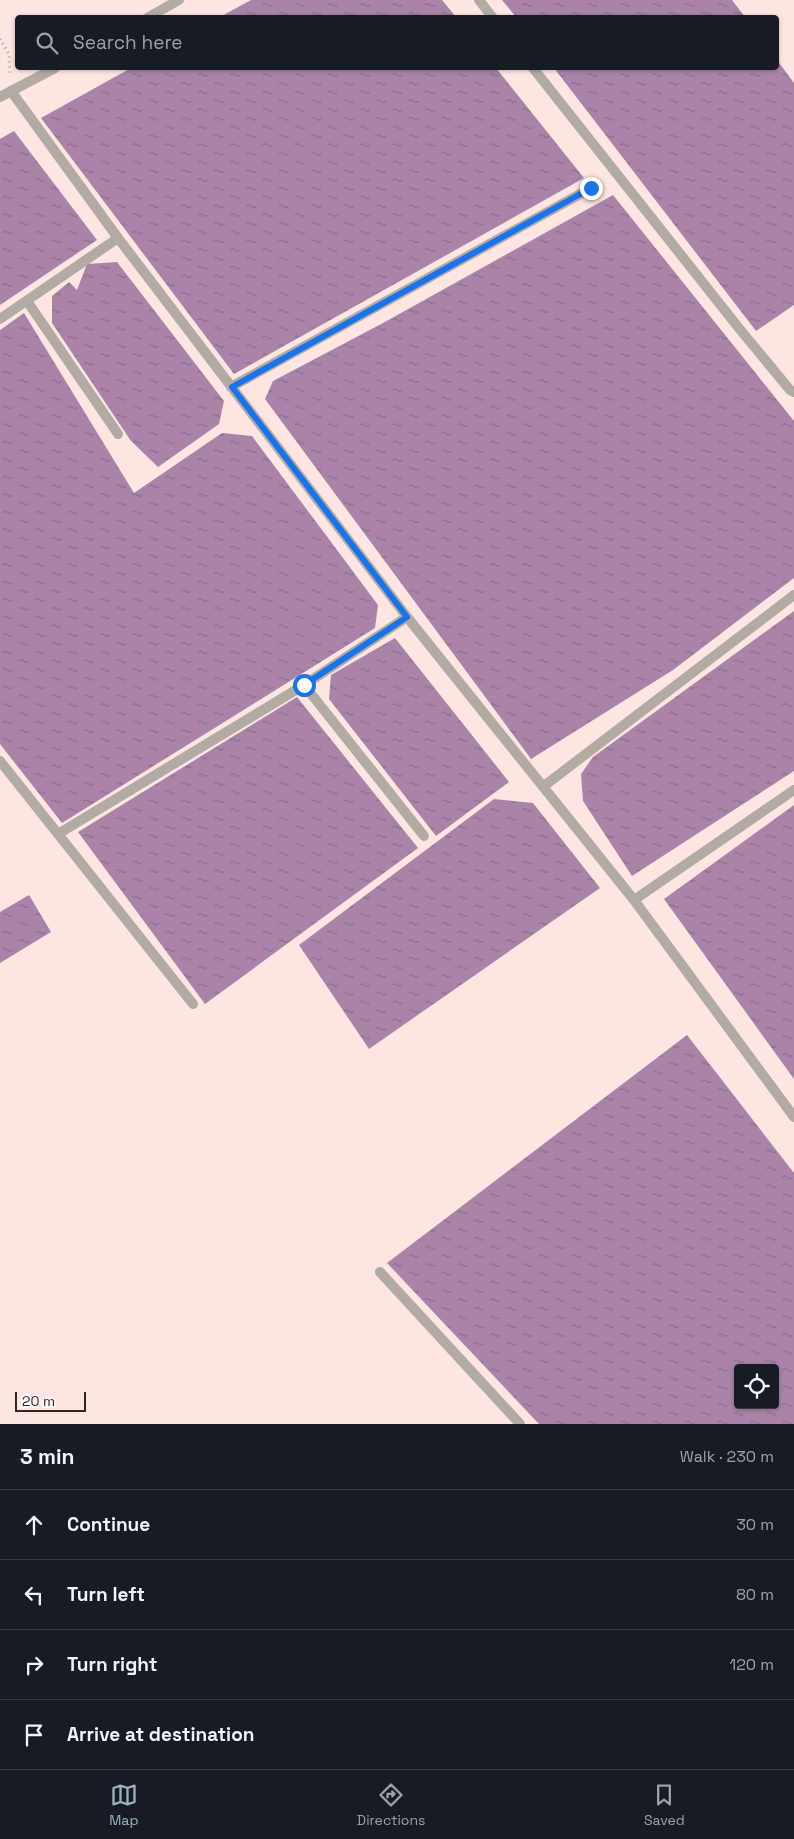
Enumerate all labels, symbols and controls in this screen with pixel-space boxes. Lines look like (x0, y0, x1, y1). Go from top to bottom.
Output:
search box (15, 15, 779, 70)
icon: search (33, 29, 61, 57)
text: Search here (73, 30, 183, 55)
route end (580, 177, 603, 200)
route start (293, 674, 316, 697)
map controls (734, 1364, 779, 1409)
button: locate (734, 1364, 779, 1409)
scale bar (15, 1389, 86, 1412)
text: 20 m (22, 1392, 55, 1410)
text: 3 min (20, 1443, 75, 1470)
text: Walk · 230 m (680, 1446, 774, 1467)
icon: ahead (20, 1511, 48, 1539)
text: Continue (67, 1512, 150, 1537)
text: 30 m (736, 1514, 774, 1535)
icon: left (20, 1581, 48, 1609)
text: Turn left (67, 1582, 145, 1607)
text: 80 m (736, 1584, 774, 1605)
icon: right (20, 1651, 48, 1679)
text: Turn right (67, 1652, 157, 1677)
text: 120 m (730, 1654, 774, 1675)
icon: arrive (20, 1721, 48, 1749)
text: Arrive at destination (67, 1722, 255, 1747)
tab: Map (109, 1781, 138, 1829)
tab: Directions (357, 1781, 425, 1829)
tab: Saved (644, 1781, 685, 1829)

